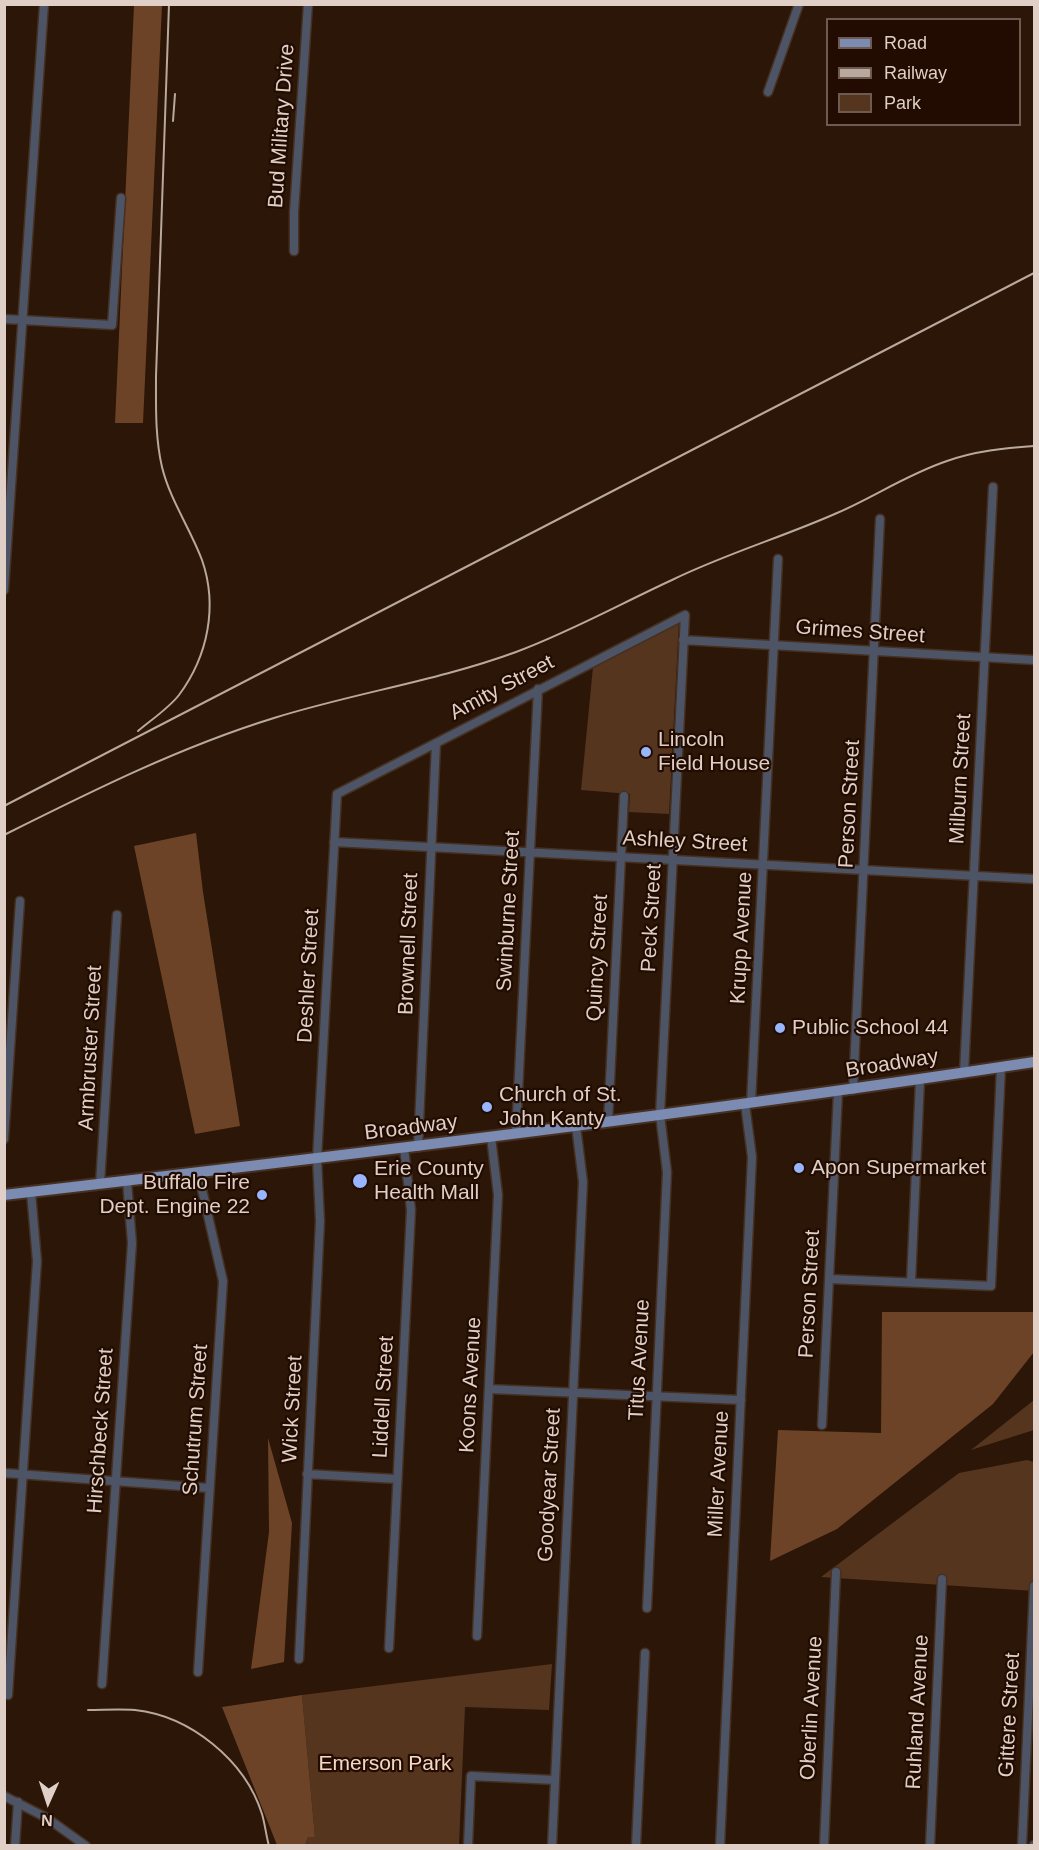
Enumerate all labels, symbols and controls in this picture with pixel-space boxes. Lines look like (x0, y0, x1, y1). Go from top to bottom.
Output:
legend (826, 18, 1021, 126)
text: Road (884, 33, 927, 53)
street label: Bud Military Drive (264, 43, 300, 209)
text: Railway (884, 63, 947, 83)
text: Park (884, 93, 921, 113)
street label: Grimes Street (795, 615, 925, 649)
street label: Amity Street (446, 650, 558, 726)
street label: Milburn Street (945, 713, 977, 845)
place label: Lincoln Field House (658, 727, 770, 777)
street label: Person Street (834, 739, 866, 869)
marker: Lincoln Field House (639, 745, 653, 759)
street label: Ashley Street (622, 826, 748, 858)
street label: Swinburne Street (492, 830, 526, 992)
street label: Peck Street (637, 863, 667, 973)
street label: Krupp Avenue (726, 871, 758, 1005)
street label: Brownell Street (394, 872, 424, 1016)
street label: Quincy Street (582, 894, 614, 1022)
street label: Deshler Street (293, 908, 325, 1044)
street label: Armbruster Street (74, 965, 108, 1131)
place label: Public School 44 (792, 1015, 948, 1041)
marker: Public School 44 (773, 1021, 787, 1035)
street label: Broadway (844, 1044, 940, 1084)
place label: Church of St. John Kanty (499, 1082, 622, 1132)
marker: Church of St. John Kanty (480, 1100, 494, 1114)
street label: Broadway (363, 1110, 459, 1146)
place label: Apon Supermarket (811, 1155, 986, 1181)
place label: Erie County Health Mall (374, 1156, 484, 1206)
marker: Apon Supermarket (792, 1161, 806, 1175)
place label: Buffalo Fire Dept. Engine 22 (99, 1170, 250, 1220)
marker: Erie County Health Mall (351, 1172, 369, 1190)
marker: Buffalo Fire Dept. Engine 22 (255, 1188, 269, 1202)
street label: Person Street (794, 1229, 826, 1359)
street label: Titus Avenue (624, 1299, 656, 1421)
street label: Koons Avenue (455, 1316, 487, 1454)
street label: Liddell Street (368, 1335, 400, 1459)
street label: Schutrum Street (178, 1343, 214, 1497)
street label: Hirschbeck Street (83, 1347, 119, 1515)
street label: Wick Street (278, 1355, 308, 1463)
street label: Goodyear Street (533, 1407, 567, 1563)
street label: Miller Avenue (703, 1410, 735, 1538)
street label: Ruhland Avenue (901, 1634, 935, 1790)
street label: Oberlin Avenue (796, 1635, 828, 1781)
street label: Gittere Street (994, 1652, 1026, 1778)
park label: Emerson Park (318, 1751, 452, 1777)
north arrow (18, 1772, 78, 1832)
text: N (41, 1812, 53, 1829)

